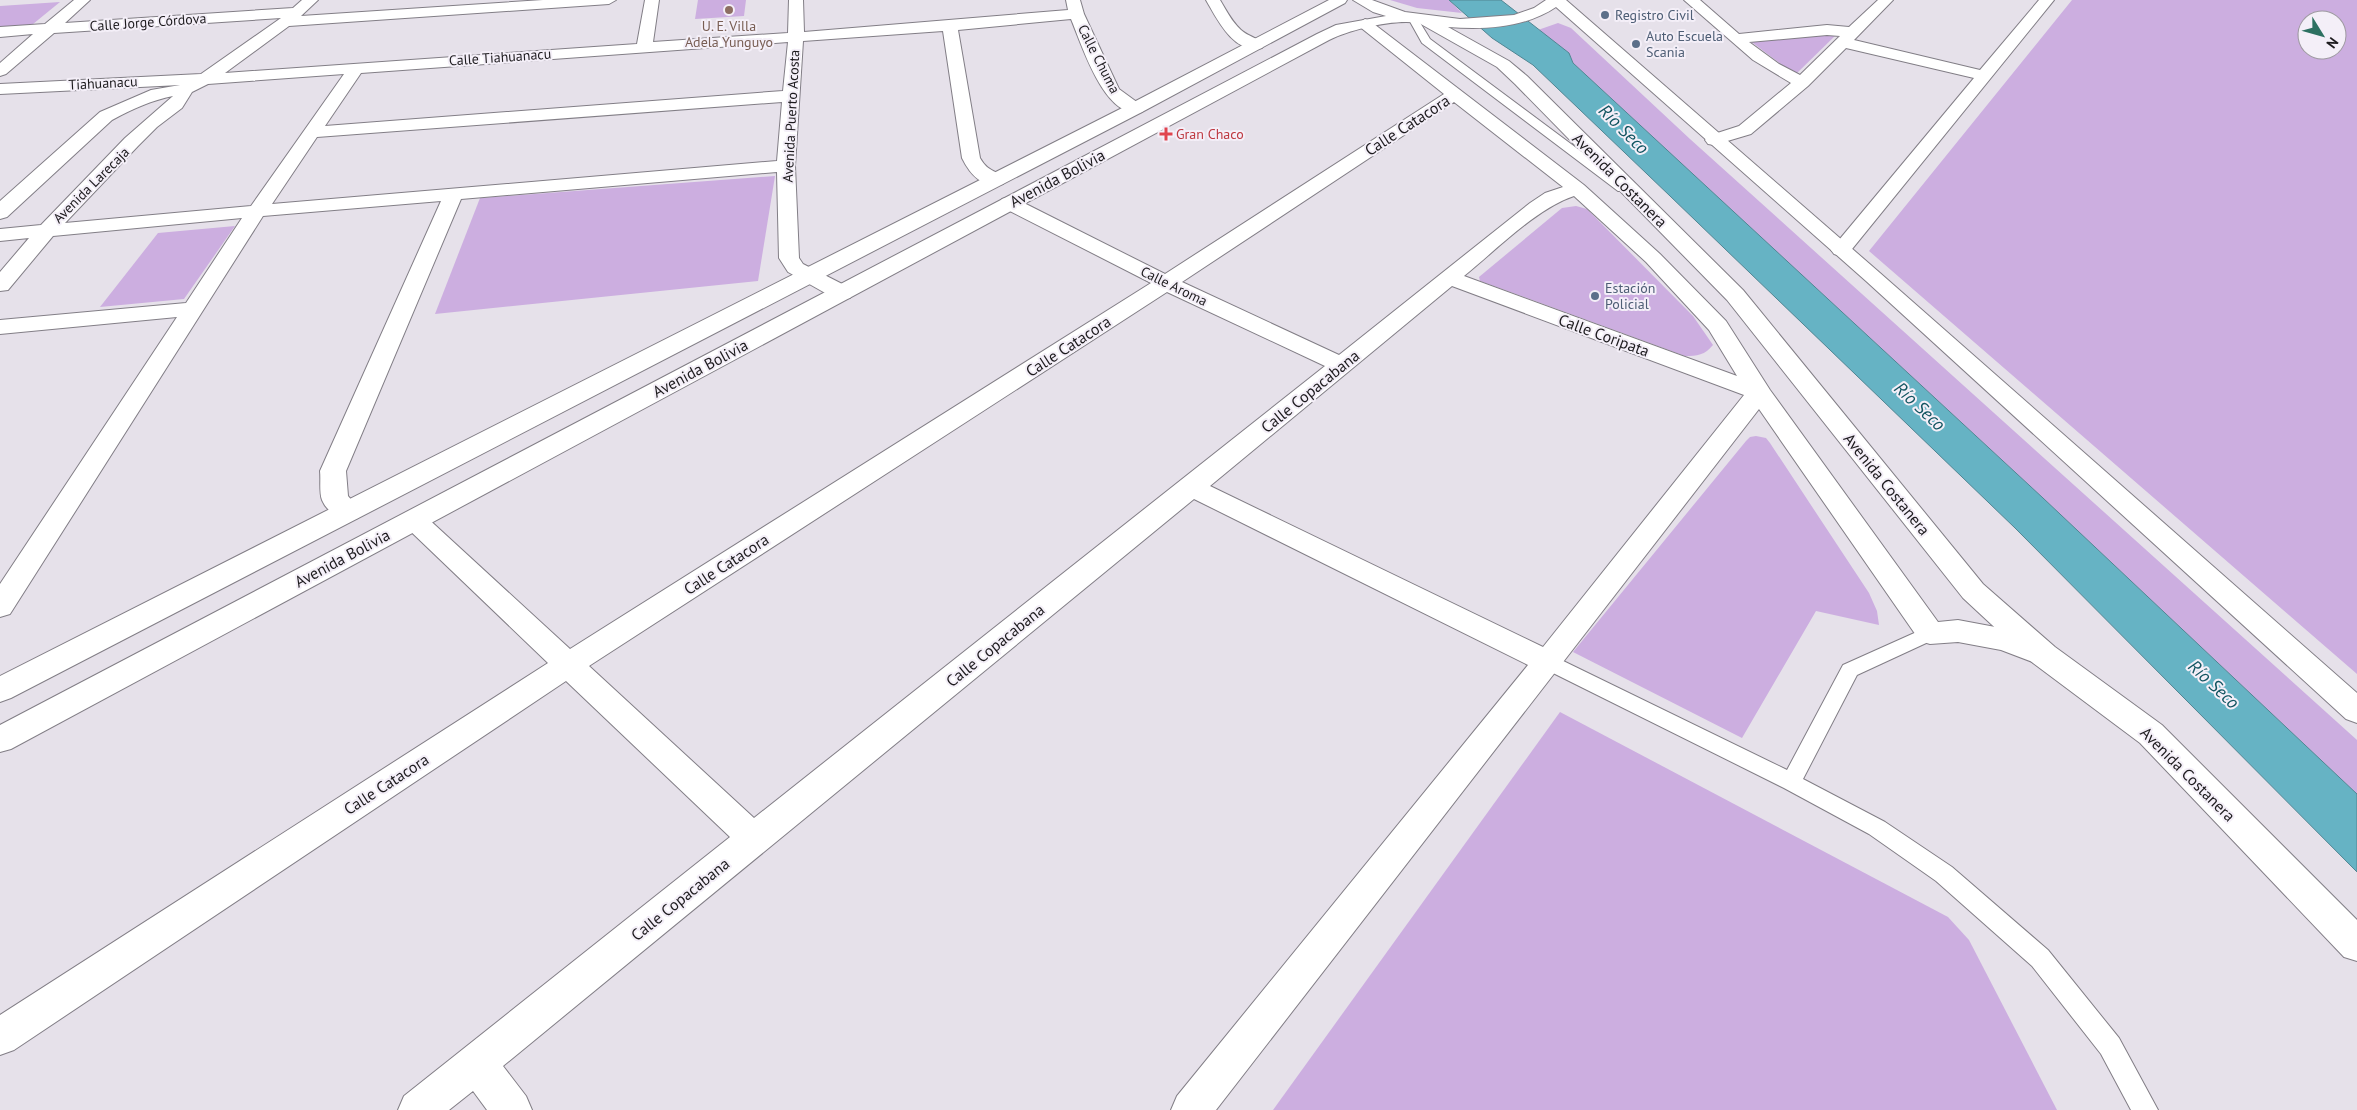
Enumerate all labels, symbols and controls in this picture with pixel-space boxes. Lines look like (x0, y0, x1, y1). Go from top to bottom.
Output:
marker: U. E. Villa Adela Yunguyo (723, 4, 735, 16)
place label: Registro Civil (1615, 6, 1694, 24)
street label: Calle Jorge Córdova (89, 9, 207, 35)
marker: Registro Civil (1599, 9, 1611, 21)
north arrow (2297, 10, 2347, 60)
place label: U. E. Villa Adela Yunguyo (685, 17, 773, 51)
street label: Calle Chuma (1074, 21, 1124, 97)
place label: Auto Escuela Scania (1646, 27, 1723, 61)
text: N (2322, 34, 2342, 52)
marker: Auto Escuela Scania (1630, 38, 1642, 50)
street label: Calle Tiahuanacu (448, 44, 552, 70)
street label: Avenida Puerto Acosta (779, 49, 803, 183)
street label: Tiahuanacu (68, 72, 138, 94)
street label: Calle Catacora (1361, 90, 1453, 160)
water label: Río Seco (1594, 99, 1654, 159)
place label: Gran Chaco (1176, 125, 1244, 143)
marker: Gran Chaco (1160, 128, 1172, 140)
street label: Avenida Costanera (1568, 128, 1672, 232)
street label: Avenida Larecaja (49, 143, 133, 227)
street label: Avenida Bolivia (1006, 144, 1108, 212)
street label: Calle Aroma (1138, 262, 1210, 310)
place label: Estación Policial (1605, 279, 1655, 313)
marker: Estación Policial (1589, 290, 1601, 302)
street label: Calle Coripata (1556, 309, 1652, 361)
street label: Calle Catacora (1022, 311, 1114, 381)
street label: Avenida Bolivia (649, 334, 751, 402)
street label: Calle Copacabana (1257, 345, 1363, 437)
water label: Río Seco (1890, 377, 1950, 436)
street label: Avenida Costanera (1840, 429, 1934, 539)
street label: Avenida Bolivia (291, 524, 393, 592)
street label: Calle Catacora (680, 529, 772, 599)
street label: Calle Copacabana (942, 599, 1048, 691)
water label: Río Seco (2184, 655, 2244, 714)
street label: Avenida Costanera (2136, 722, 2240, 826)
street label: Calle Catacora (340, 749, 432, 819)
street label: Calle Copacabana (627, 853, 733, 945)

